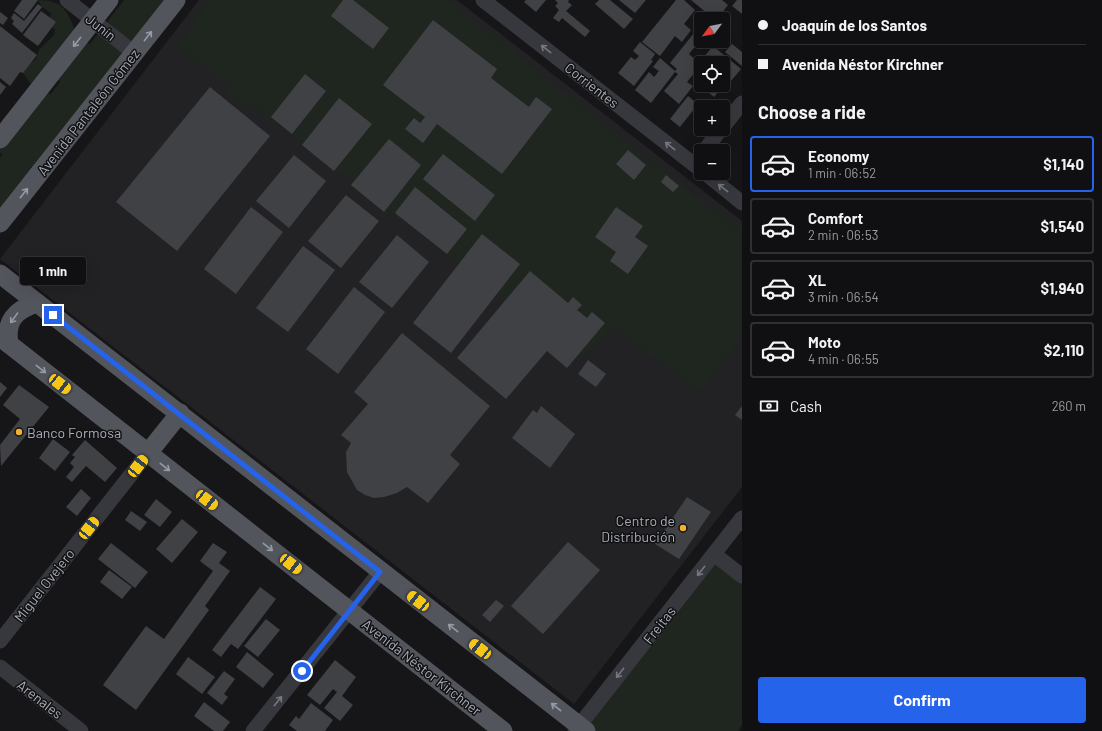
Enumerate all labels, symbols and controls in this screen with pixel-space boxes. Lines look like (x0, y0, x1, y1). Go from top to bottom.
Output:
street label: Junín (83, 10, 119, 44)
north arrow (694, 12, 730, 48)
map controls (694, 12, 730, 180)
text: Joaquín de los Santos (782, 16, 927, 34)
one-way arrow (144, 30, 152, 41)
one-way arrow (72, 36, 81, 47)
street label: Avenida Pantaleón Gómez (33, 45, 143, 179)
one-way arrow (540, 45, 551, 53)
text: Avenida Néstor Kirchner (782, 55, 944, 73)
button: locate (694, 56, 730, 92)
street label: Corrientes (562, 59, 623, 112)
button: + (694, 100, 730, 136)
text: Choose a ride (758, 101, 866, 123)
one-way arrow (665, 142, 676, 150)
button: − (694, 144, 730, 180)
icon: car (760, 146, 796, 182)
text: Economy (808, 147, 869, 165)
text: $1,140 (1043, 155, 1084, 173)
text: 1 min · 06:52 (808, 165, 876, 181)
one-way arrow (718, 183, 729, 192)
one-way arrow (20, 187, 28, 198)
icon: car (760, 208, 796, 244)
text: Comfort (808, 209, 863, 227)
text: $1,540 (1040, 217, 1084, 235)
text: 2 min · 06:53 (808, 227, 878, 243)
callout: 1 min (20, 257, 86, 285)
text: 1 min (39, 263, 67, 279)
icon: car (760, 270, 796, 306)
text: XL (808, 271, 826, 289)
text: $1,940 (1041, 279, 1084, 297)
text: 3 min · 06:54 (808, 289, 879, 305)
route end (44, 306, 62, 324)
one-way arrow (10, 312, 18, 323)
icon: car (760, 332, 796, 368)
text: Moto (808, 333, 841, 351)
text: $2,110 (1044, 341, 1084, 359)
text: 4 min · 06:55 (808, 351, 879, 367)
one-way arrow (35, 365, 46, 374)
car (47, 372, 73, 396)
icon: cash (758, 395, 780, 417)
text: Cash (790, 397, 822, 415)
text: 260 m (1052, 398, 1086, 414)
place label: Banco Formosa (27, 424, 121, 441)
marker: Banco Formosa (14, 427, 24, 437)
car (126, 453, 150, 479)
one-way arrow (160, 463, 171, 471)
car (194, 488, 220, 512)
place label: Centro de Distribución (601, 512, 675, 545)
car (77, 515, 101, 541)
marker: Centro de Distribución (678, 523, 688, 533)
one-way arrow (262, 542, 273, 551)
street label: Miguel Ovejero (10, 545, 78, 625)
car (278, 552, 304, 576)
one-way arrow (696, 566, 705, 577)
car (405, 589, 431, 613)
street label: Freitas (639, 603, 679, 647)
street label: Avenida Néstor Kirchner (359, 615, 485, 719)
one-way arrow (447, 623, 458, 632)
car (467, 637, 493, 661)
route start (293, 662, 311, 680)
one-way arrow (616, 668, 625, 679)
street label: Arenales (14, 676, 66, 722)
button: Confirm (758, 677, 1086, 723)
one-way arrow (273, 695, 282, 706)
one-way arrow (550, 703, 561, 711)

